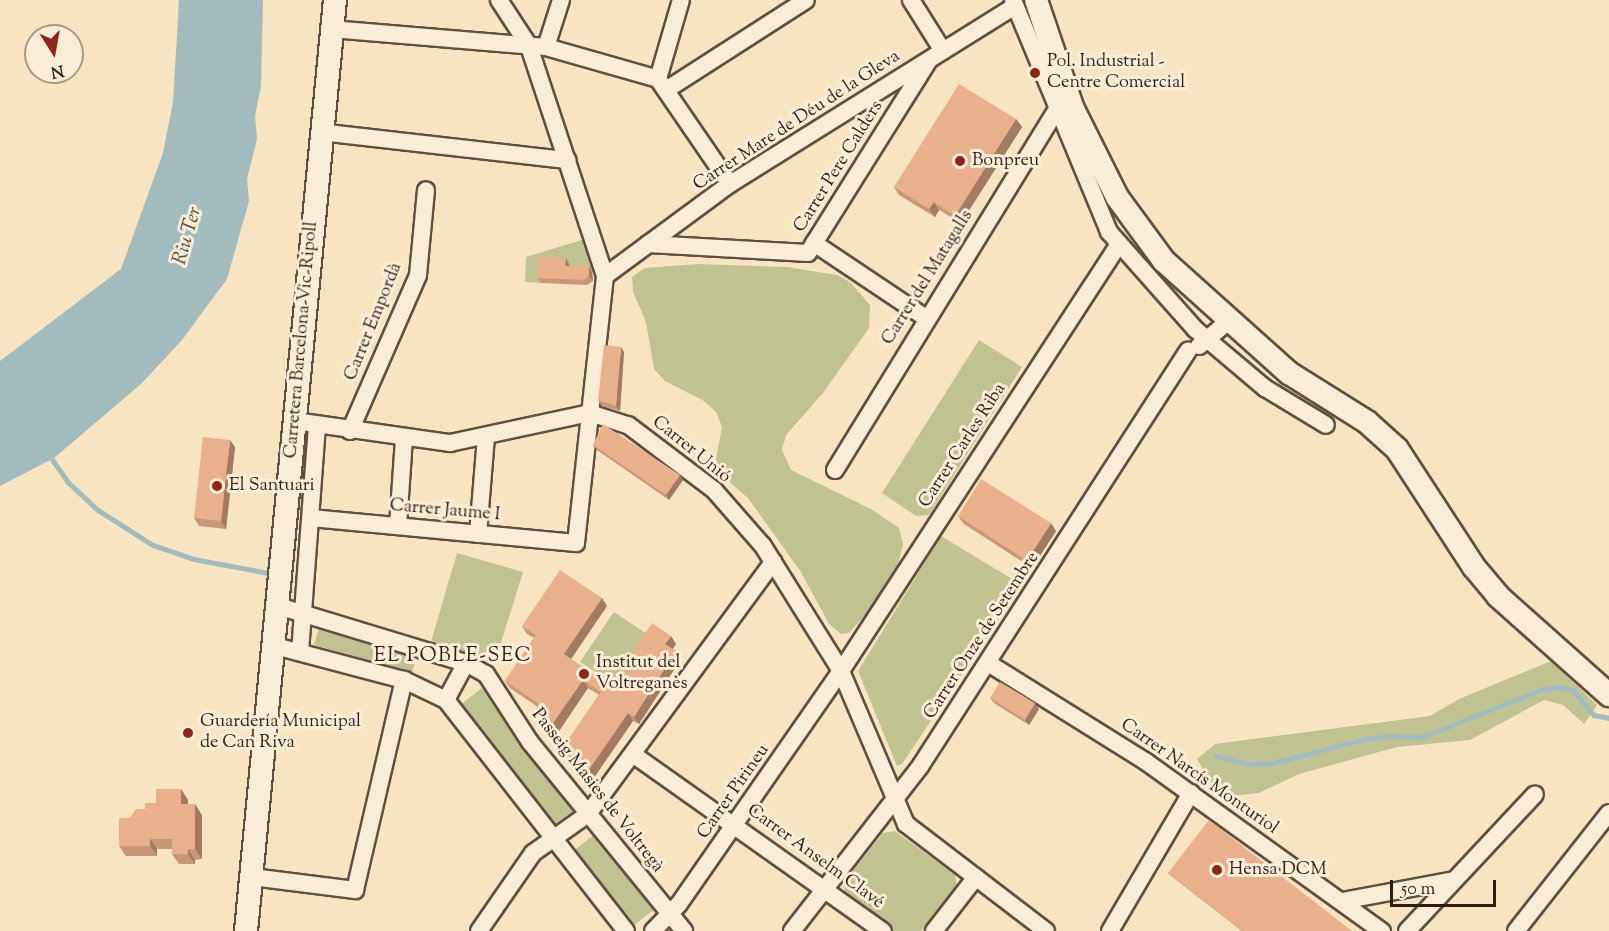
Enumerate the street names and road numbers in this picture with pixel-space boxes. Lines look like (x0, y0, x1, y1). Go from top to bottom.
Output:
street label: Carrer Mare de Déu de la Gleva (690, 46, 904, 196)
street label: Carrer Pere Calders (790, 97, 888, 237)
street label: Carrer del Matagalls (878, 207, 978, 349)
street label: Carretera Barcelona-Vic-Ripoll (281, 221, 323, 459)
street label: Carrer Empordà (340, 260, 408, 384)
street label: Carrer Carles Riba (915, 380, 1011, 512)
street label: Carrer Unió (647, 412, 735, 488)
street label: Carrer Jaume I (389, 495, 501, 527)
street label: Carrer Onze de Setembre (920, 548, 1044, 724)
street label: Passeig Masies de Voltregà (526, 705, 668, 877)
street label: Carrer Narcís Monturiol (1116, 714, 1282, 840)
street label: Carrer Pirineu (693, 740, 775, 844)
street label: Carrer Anselm Clavé (742, 800, 888, 914)

